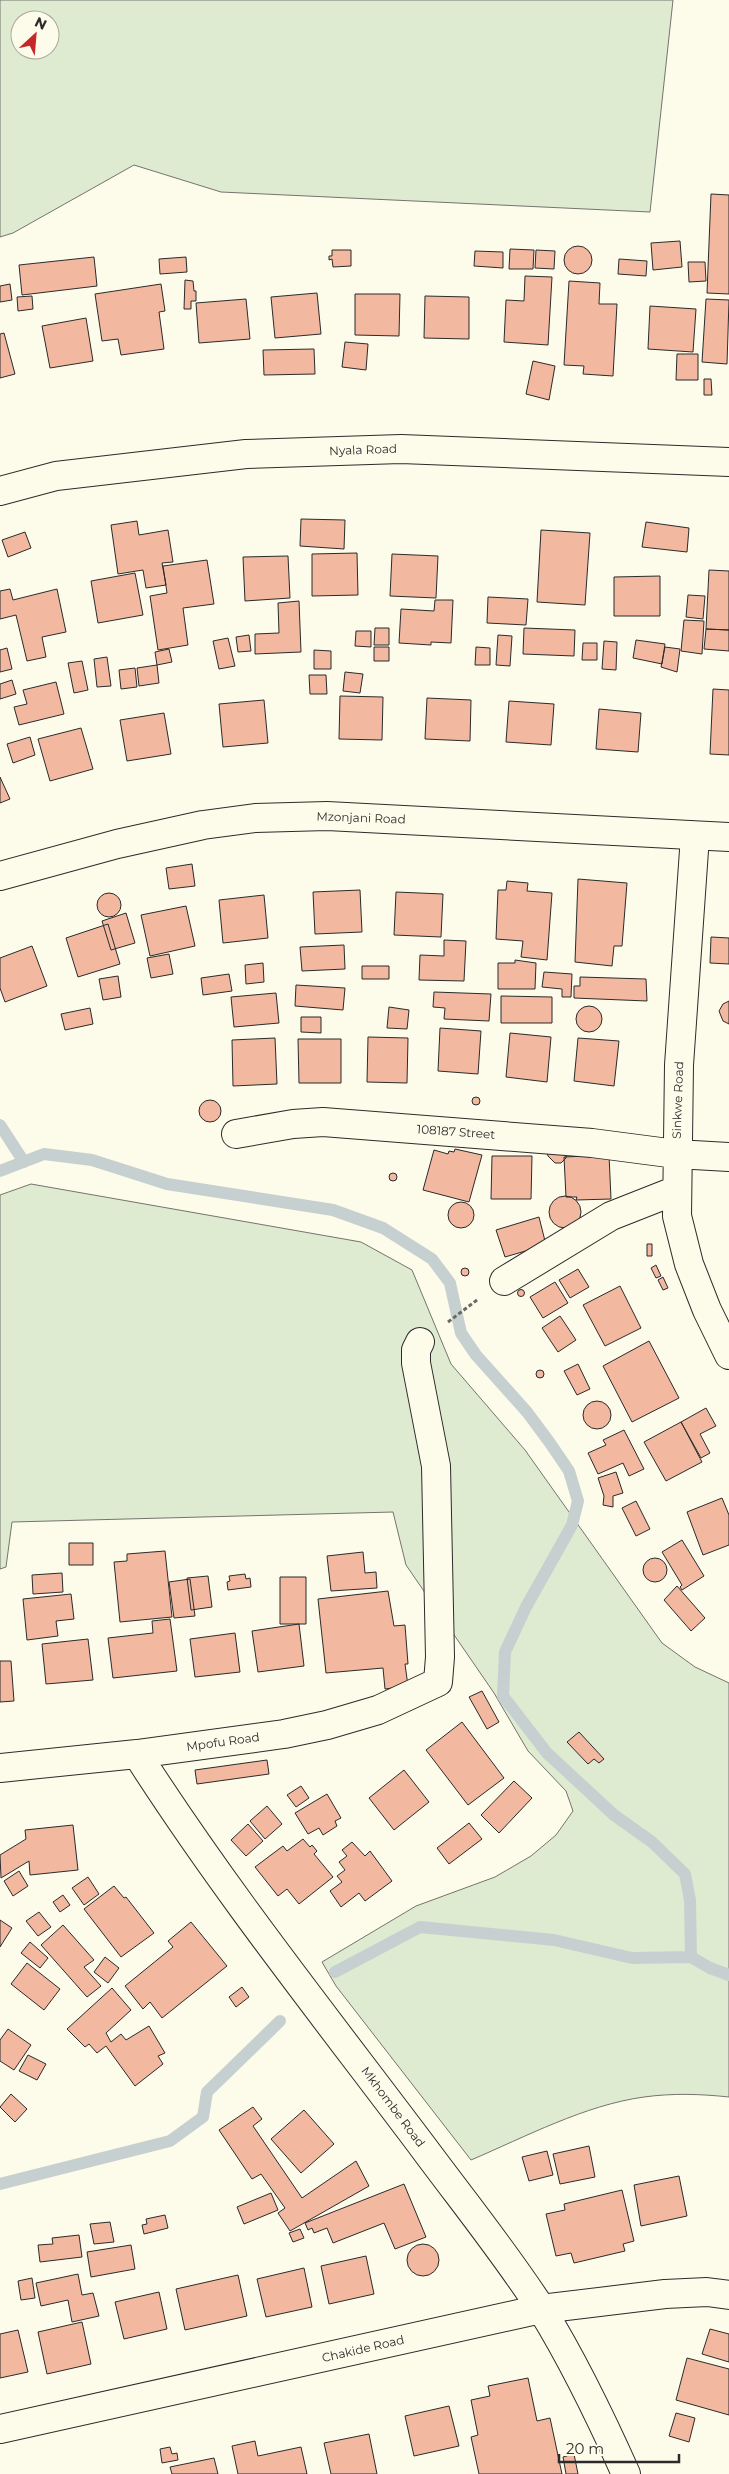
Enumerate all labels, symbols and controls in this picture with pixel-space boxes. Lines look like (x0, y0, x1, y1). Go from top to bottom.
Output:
north arrow (10, 10, 60, 60)
text: N (32, 13, 50, 34)
street label: Nyala Road (329, 441, 397, 458)
street label: Mzonjani Road (316, 808, 406, 827)
street label: Sinkwe Road (669, 1061, 686, 1139)
street label: 108187 Street (416, 1121, 496, 1142)
street label: Mpofu Road (185, 1729, 261, 1754)
street label: Mkhombe Road (358, 2063, 429, 2150)
street label: Chakide Road (320, 2332, 406, 2365)
scale bar (559, 2432, 679, 2464)
text: 20 m (566, 2439, 604, 2458)

